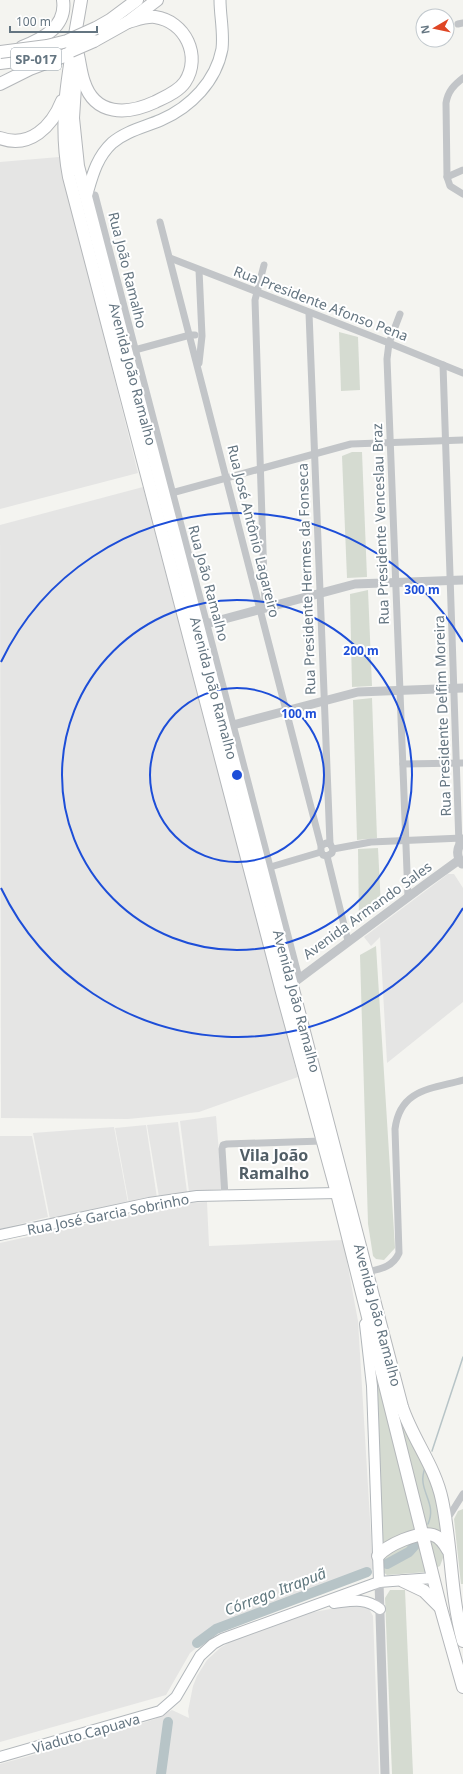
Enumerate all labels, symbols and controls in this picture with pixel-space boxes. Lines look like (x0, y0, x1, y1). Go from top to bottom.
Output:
scale bar (10, 8, 97, 34)
north arrow (415, 8, 455, 48)
text: 100 m (16, 13, 51, 30)
text: N (417, 24, 433, 35)
road number: SP-017 (11, 48, 61, 70)
street label: Rua João Ramalho (104, 210, 152, 330)
street label: Rua Presidente Afonso Pena (231, 261, 411, 345)
street label: Avenida João Ramalho (105, 301, 161, 447)
street label: Rua Presidente Venceslau Braz (367, 423, 393, 625)
street label: Rua José Antônio Lagareiro (223, 443, 285, 619)
street label: Rua Presidente Hermes da Fonseca (292, 463, 320, 695)
street label: Rua João Ramalho (184, 523, 234, 643)
text: 300 m (404, 581, 440, 598)
street label: Avenida João Ramalho (186, 615, 242, 761)
street label: Rua Presidente Delfim Moreira (429, 615, 455, 817)
text: 200 m (343, 642, 379, 659)
text: 100 m (281, 705, 317, 722)
centre of rings (230, 768, 244, 782)
street label: Avenida Armando Sales (299, 857, 436, 963)
street label: Avenida João Ramalho (269, 928, 325, 1074)
district label: Vila João Ramalho (239, 1144, 309, 1184)
street label: Rua José Garcia Sobrinho (25, 1189, 191, 1239)
street label: Avenida João Ramalho (350, 1242, 406, 1388)
water label: Córrego Itrapuã (221, 1562, 329, 1620)
street label: Viaduto Capuava (30, 1709, 142, 1757)

